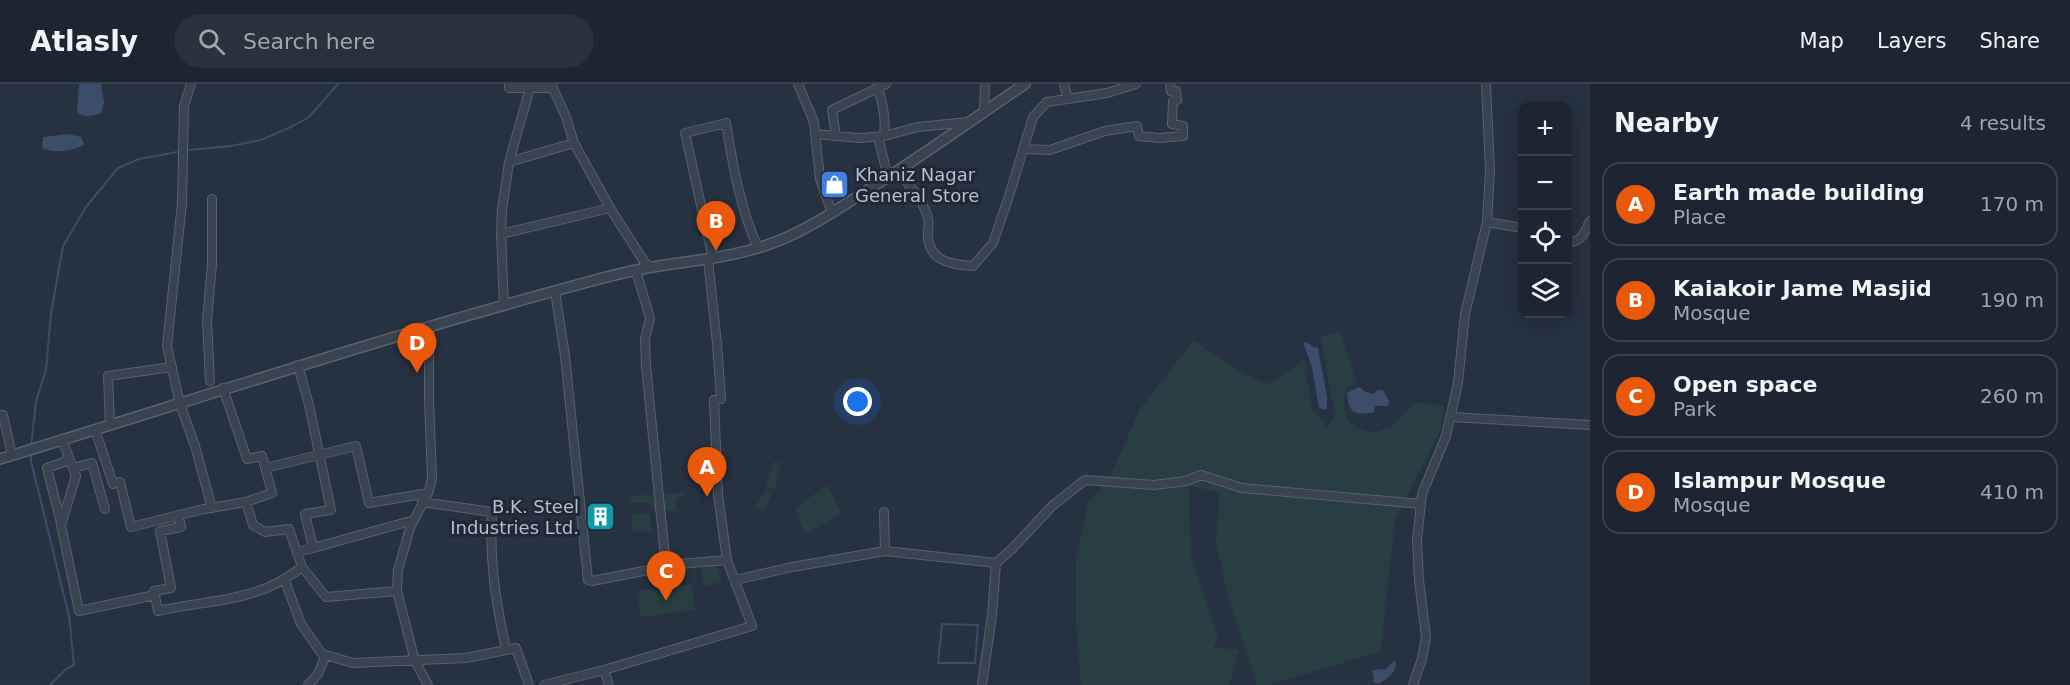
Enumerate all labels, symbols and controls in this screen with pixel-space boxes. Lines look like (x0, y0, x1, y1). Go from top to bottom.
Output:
search box (174, 14, 594, 68)
text: Atlasly (30, 25, 138, 58)
icon: search (195, 25, 228, 58)
text: Search here (243, 29, 375, 54)
text: Map (1800, 29, 1844, 53)
text: Layers (1877, 29, 1946, 53)
text: Share (1979, 29, 2040, 53)
map controls (1518, 102, 1572, 318)
button: + (1518, 102, 1572, 156)
text: Nearby (1614, 108, 1719, 138)
text: 4 results (1960, 111, 2046, 135)
button: − (1518, 156, 1572, 210)
place label: Khaniz Nagar General Store (855, 164, 979, 206)
shop icon: Khaniz Nagar General Store (818, 168, 850, 200)
text: Earth made building (1673, 180, 1925, 205)
text: A (1628, 192, 1643, 216)
text: 170 m (1980, 192, 2044, 216)
pin: B (696, 202, 736, 251)
text: Place (1673, 205, 1726, 229)
button: locate (1518, 210, 1572, 264)
button: layers (1518, 264, 1572, 318)
text: Kaiakoir Jame Masjid (1673, 276, 1932, 301)
text: B (1628, 288, 1643, 312)
text: 190 m (1980, 288, 2044, 312)
text: Mosque (1673, 301, 1751, 325)
pin: D (398, 324, 436, 373)
text: Open space (1673, 372, 1817, 397)
text: C (1628, 384, 1643, 408)
text: 260 m (1980, 384, 2044, 408)
your location (843, 387, 872, 416)
text: Park (1673, 397, 1716, 421)
pin: A (688, 448, 726, 497)
text: Islampur Mosque (1673, 468, 1886, 493)
text: D (1627, 480, 1644, 504)
text: 410 m (1980, 480, 2044, 504)
text: Mosque (1673, 493, 1751, 517)
place label: B.K. Steel Industries Ltd. (450, 496, 579, 538)
building icon: B.K. Steel Industries Ltd. (584, 500, 616, 532)
pin: C (646, 552, 686, 601)

